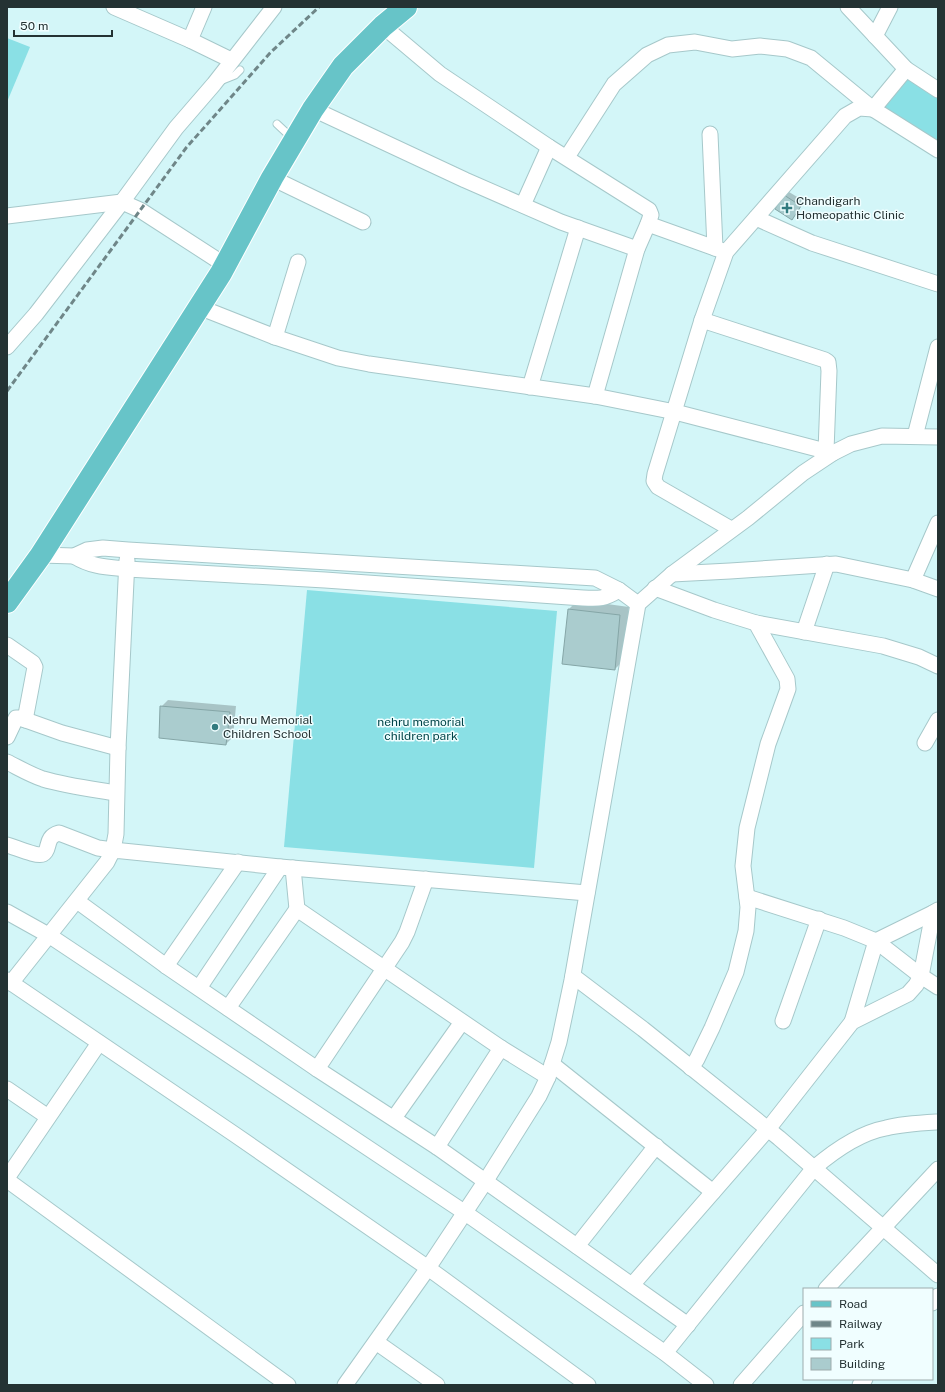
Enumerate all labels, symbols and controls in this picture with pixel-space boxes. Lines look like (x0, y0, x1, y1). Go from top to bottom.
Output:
scale bar (14, 12, 112, 38)
text: 50 m (20, 19, 48, 33)
place label: Chandigarh Homeopathic Clinic (796, 194, 905, 222)
marker: Chandigarh Homeopathic Clinic (781, 202, 793, 214)
place label: Nehru Memorial Children School (223, 713, 313, 741)
park label: nehru memorial children park (377, 715, 465, 743)
marker: Nehru Memorial Children School (210, 722, 220, 732)
legend (803, 1288, 933, 1380)
text: Road (839, 1297, 867, 1311)
text: Railway (839, 1317, 883, 1331)
text: Park (839, 1337, 865, 1351)
text: Building (839, 1357, 885, 1371)

